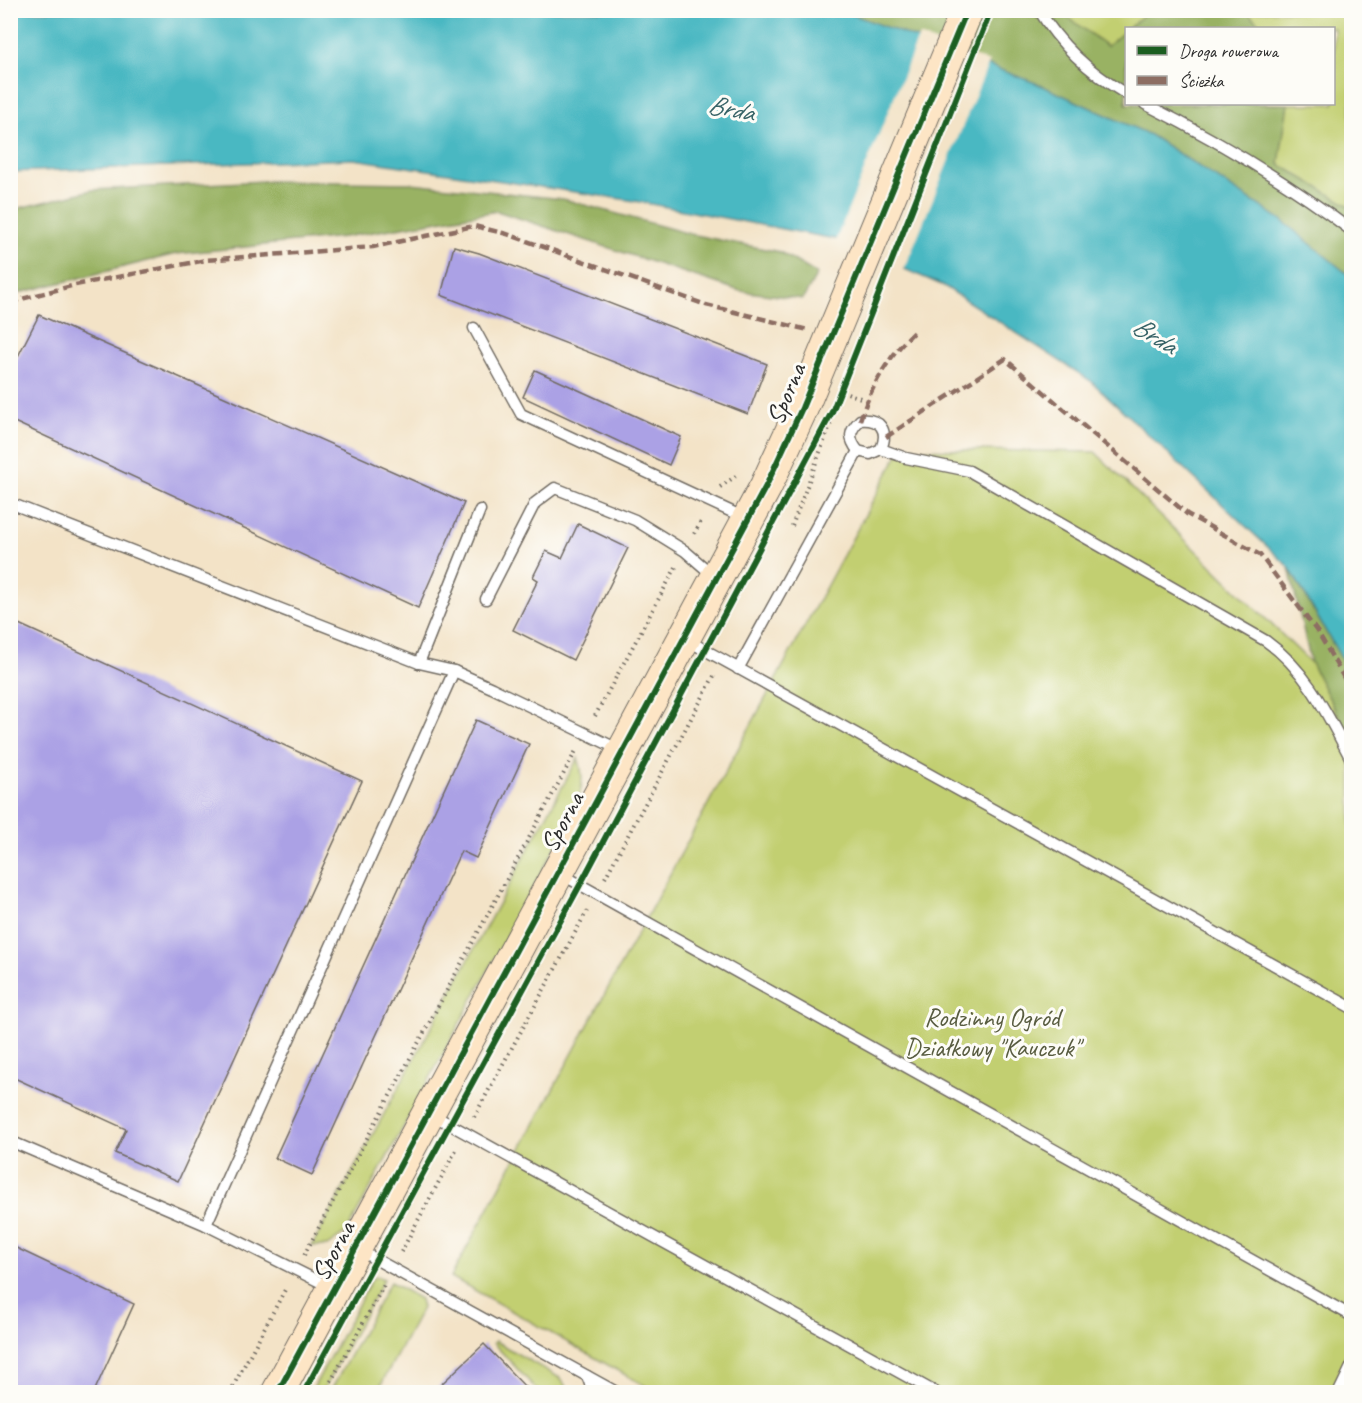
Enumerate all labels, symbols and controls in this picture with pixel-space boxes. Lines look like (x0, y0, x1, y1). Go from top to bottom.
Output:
legend (1125, 27, 1335, 105)
text: Droga rowerowa (1179, 40, 1280, 62)
text: Ścieżka (1179, 70, 1225, 92)
water label: Brda (705, 87, 759, 130)
water label: Brda (1126, 308, 1185, 363)
street label: Sporna (758, 357, 814, 430)
street label: Sporna (533, 785, 592, 858)
park label: Rodzinny Ogród Działkowy "Kauczuk" (905, 1001, 1084, 1064)
street label: Sporna (304, 1214, 363, 1287)

